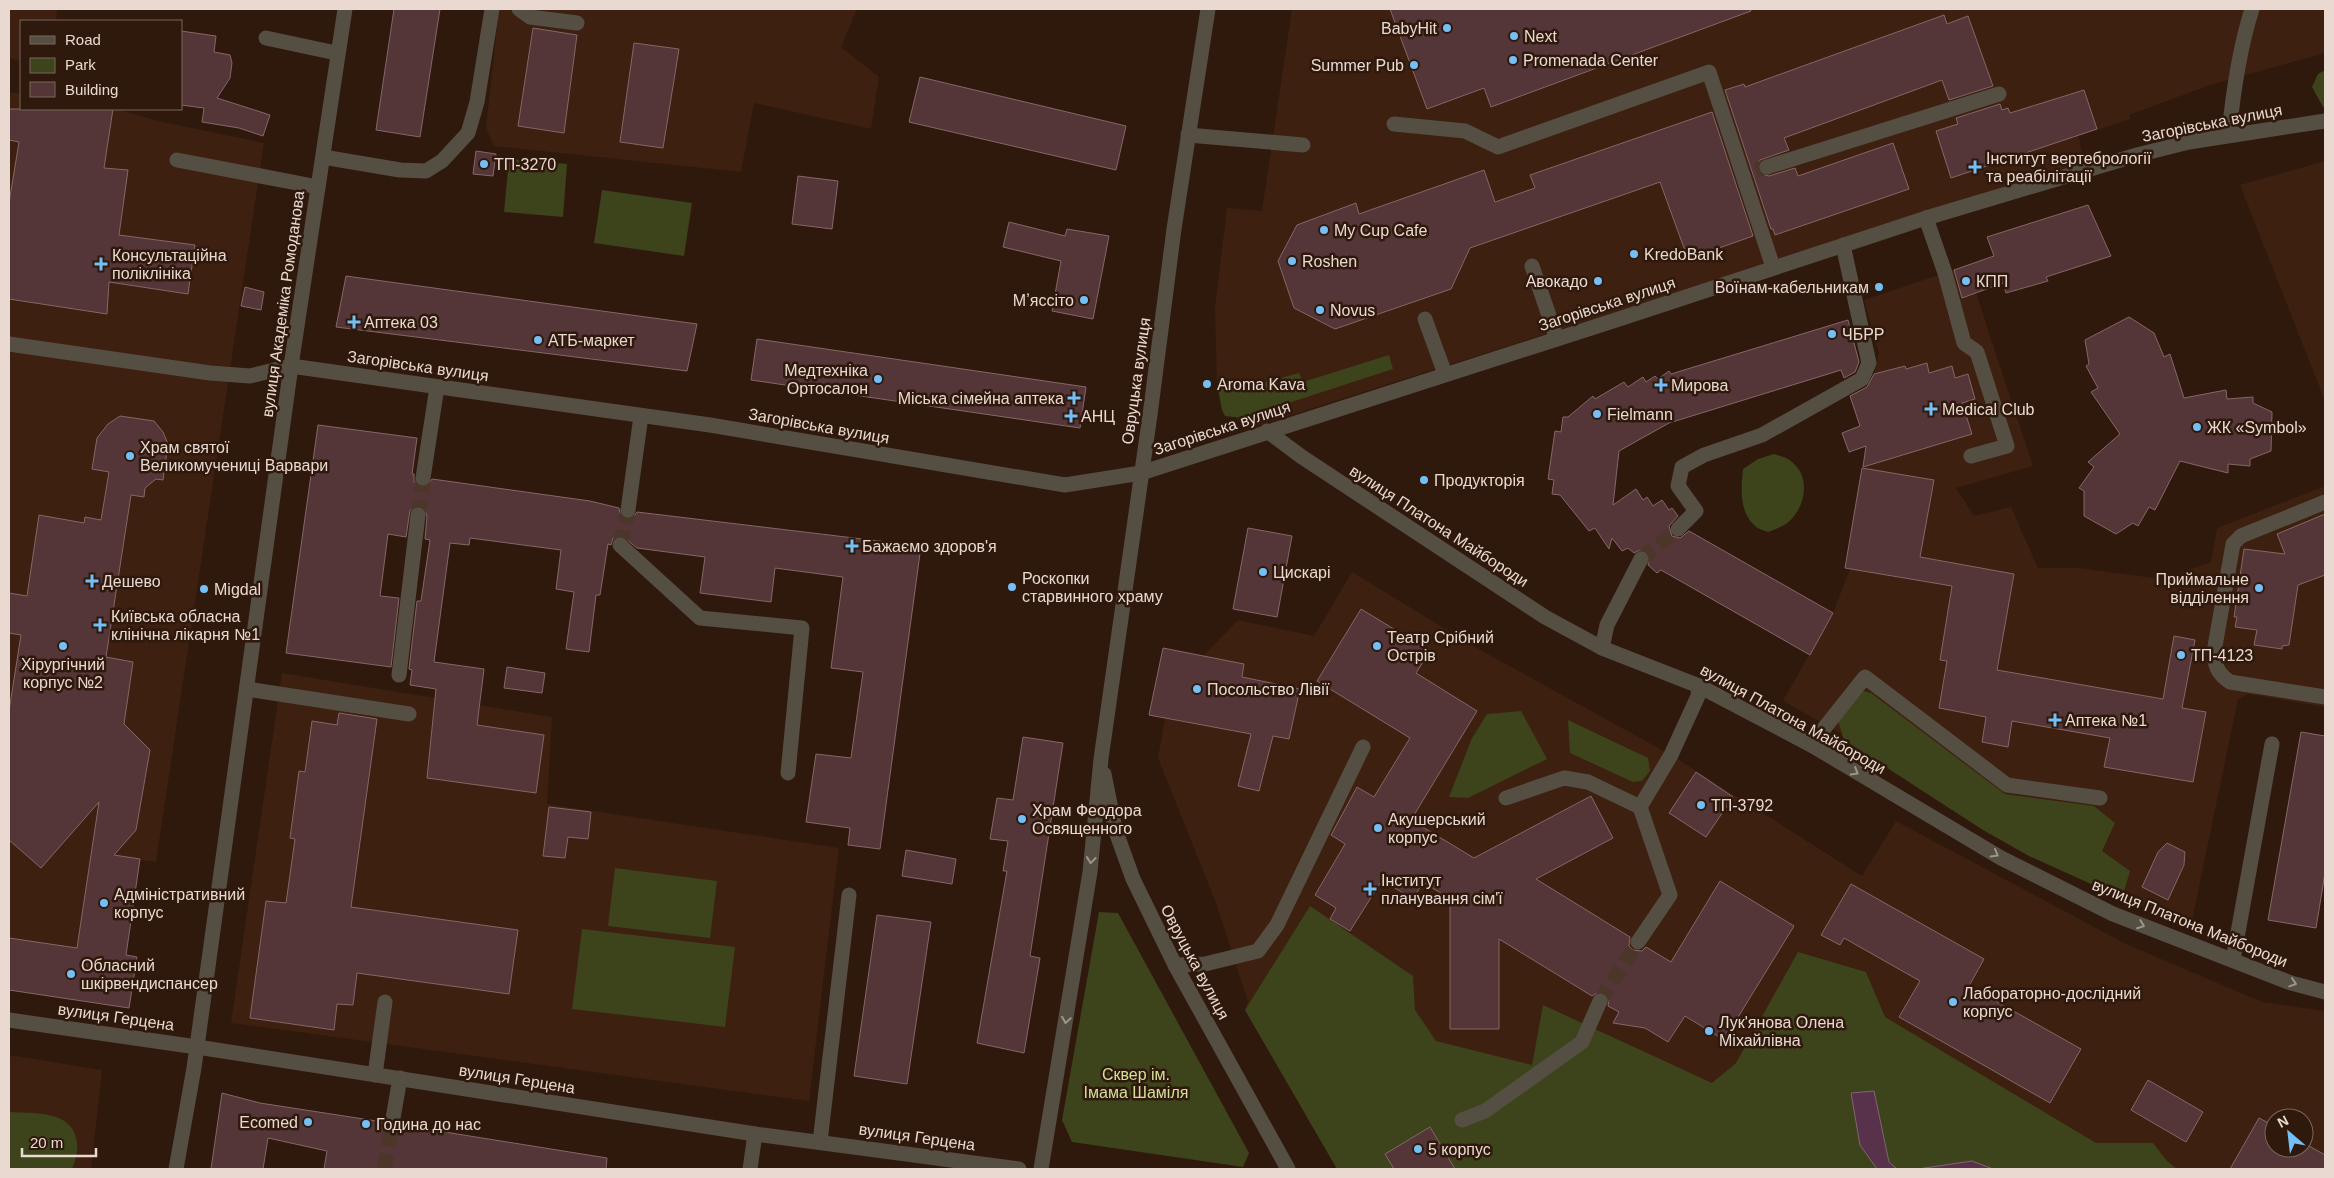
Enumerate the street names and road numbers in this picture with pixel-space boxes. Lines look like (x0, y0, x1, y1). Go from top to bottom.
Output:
street label: Загорівська вулиця (2140, 101, 2284, 145)
street label: вулиця Академіка Ромоданова (259, 190, 307, 418)
street label: Загорівська вулиця (1537, 274, 1677, 334)
street label: Овруцька вулиця (1119, 317, 1153, 445)
street label: Загорівська вулиця (346, 348, 490, 384)
street label: Загорівська вулиця (1152, 398, 1292, 458)
street label: Загорівська вулиця (747, 405, 891, 447)
street label: вулиця Платона Майбороди (1347, 462, 1531, 590)
street label: вулиця Платона Майбороди (1697, 661, 1889, 777)
street label: вулиця Платона Майбороди (2090, 876, 2290, 970)
street label: Овруцька вулиця (1158, 902, 1232, 1022)
street label: вулиця Герцена (57, 1000, 175, 1034)
street label: вулиця Герцена (458, 1061, 576, 1097)
street label: вулиця Герцена (858, 1120, 976, 1154)

